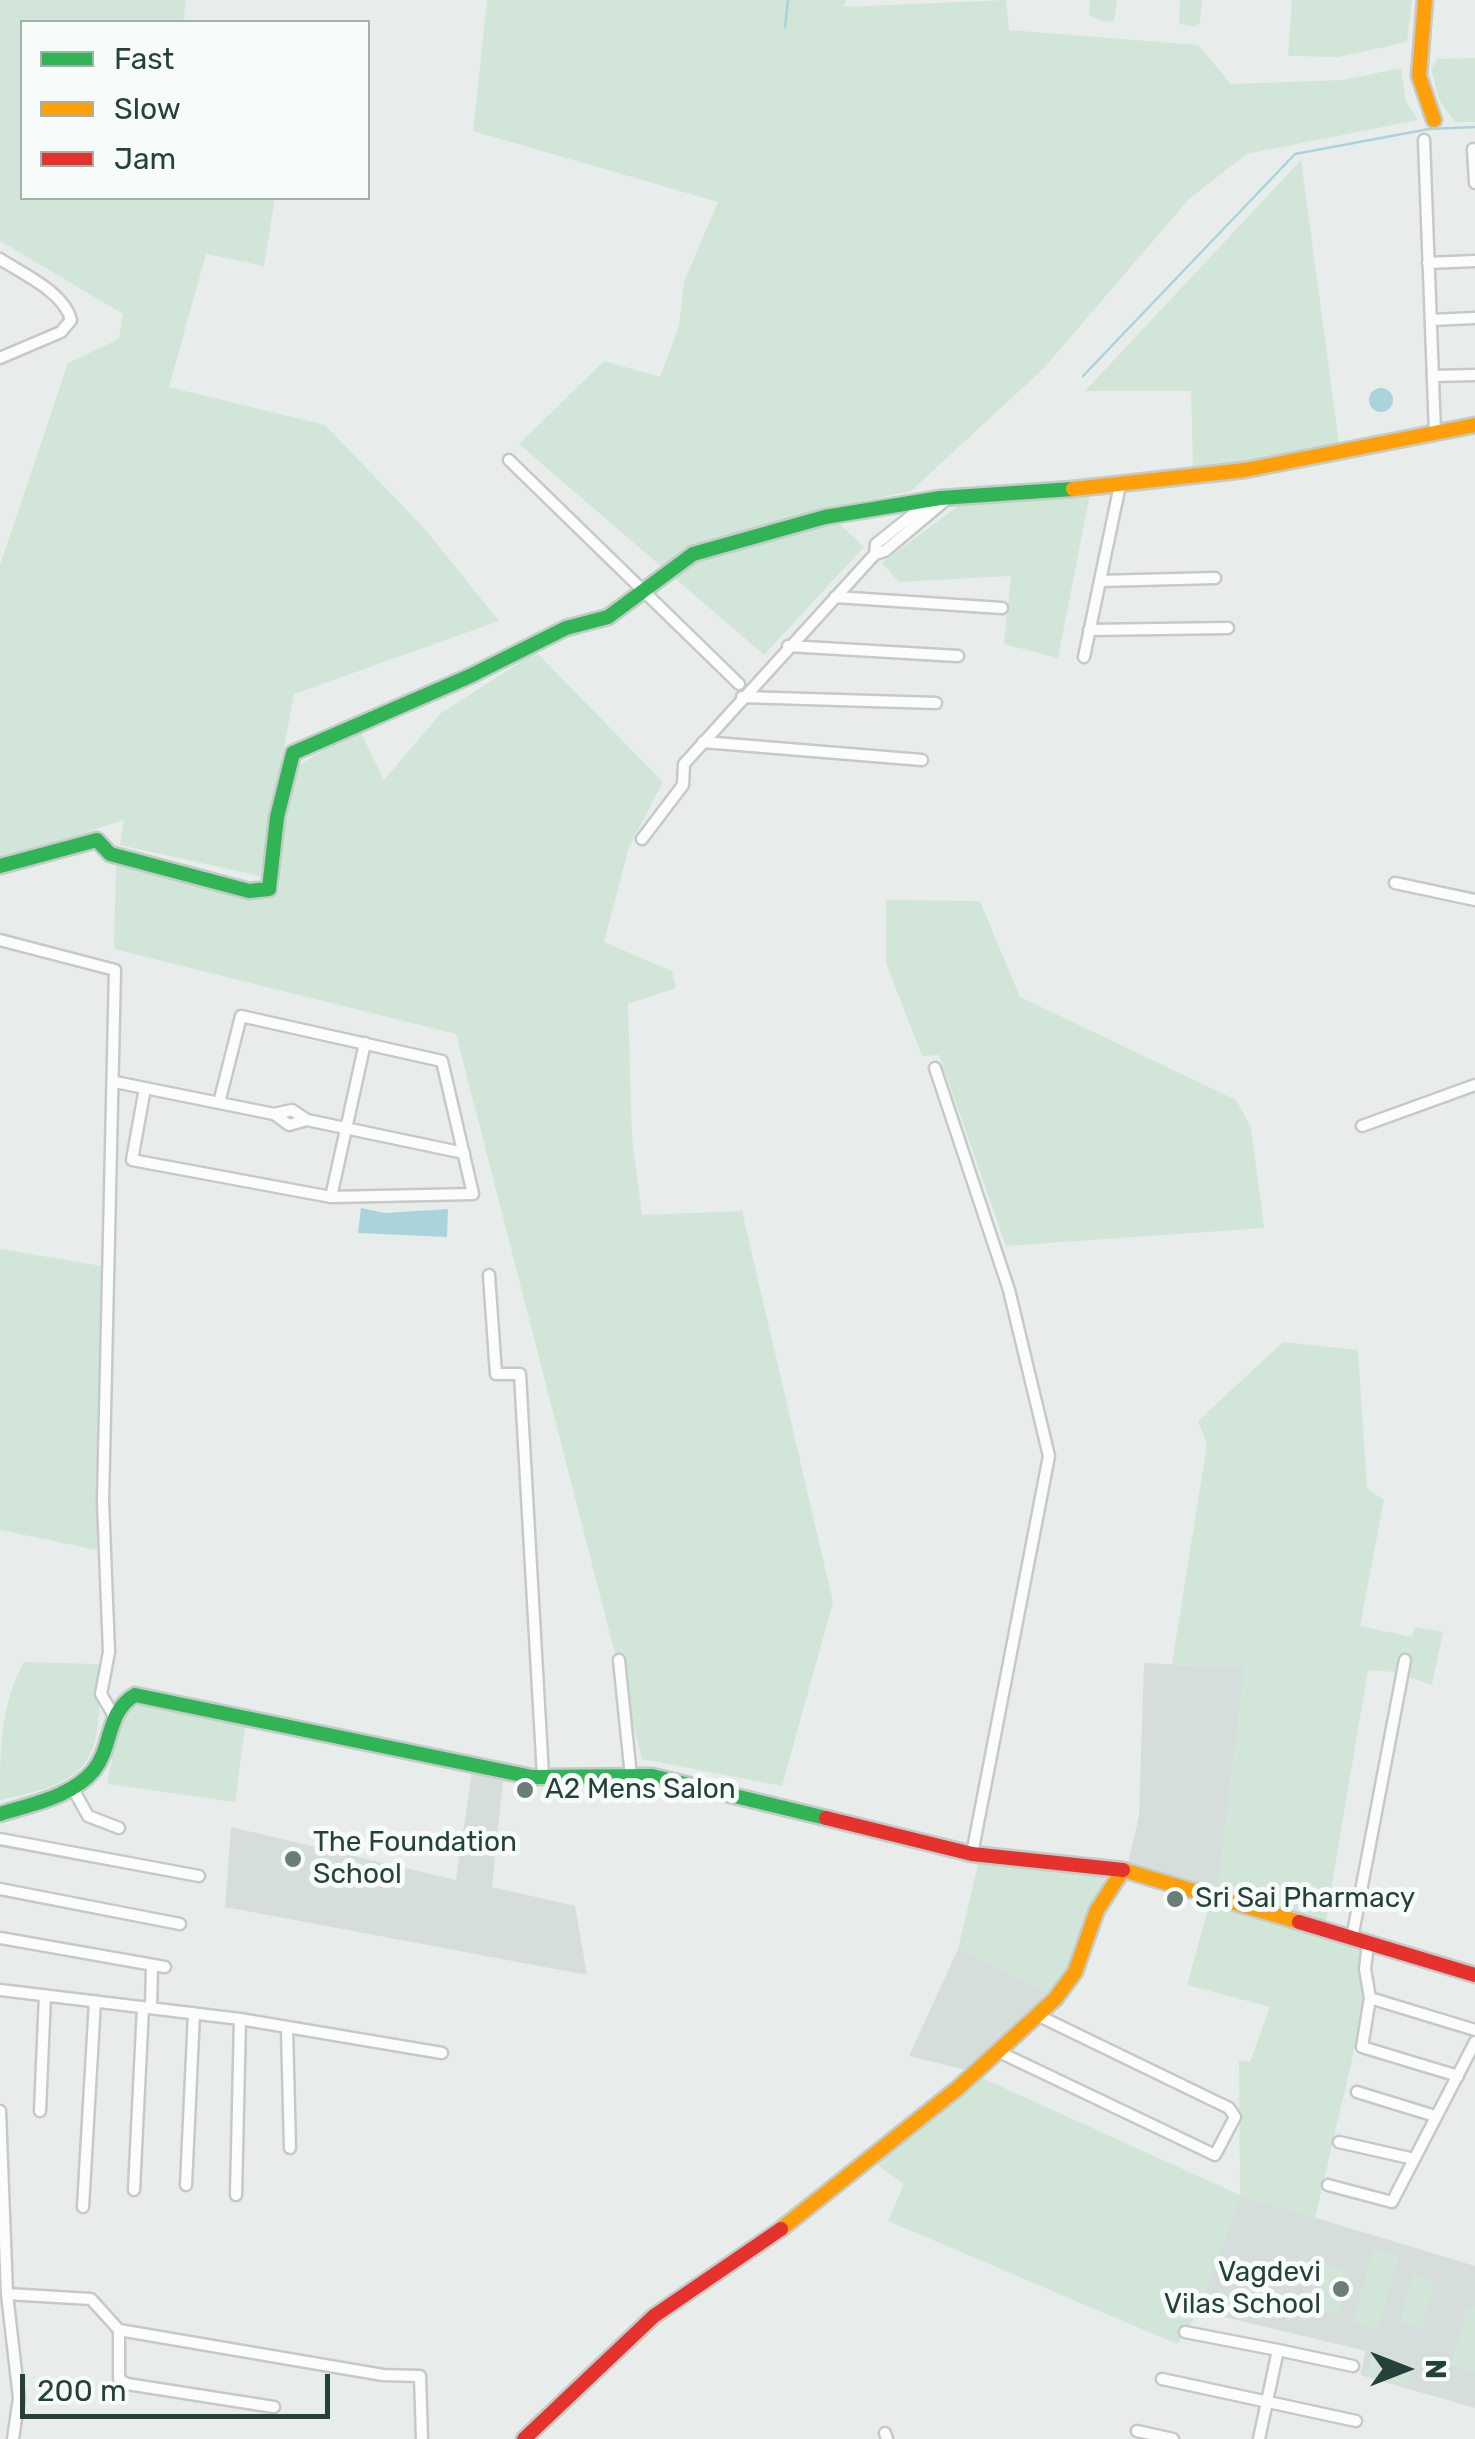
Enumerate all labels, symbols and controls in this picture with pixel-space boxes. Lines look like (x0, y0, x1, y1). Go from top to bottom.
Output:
legend (20, 20, 370, 200)
text: Fast (114, 41, 174, 77)
text: Slow (114, 91, 181, 127)
text: Jam (114, 141, 176, 177)
place label: A2 Mens Salon (545, 1773, 736, 1807)
marker: A2 Mens Salon (514, 1779, 536, 1801)
place label: The Foundation School (313, 1826, 517, 1892)
marker: The Foundation School (282, 1848, 304, 1870)
place label: Sri Sai Pharmacy (1195, 1882, 1415, 1916)
marker: Sri Sai Pharmacy (1164, 1888, 1186, 1910)
place label: Vagdevi Vilas School (1164, 2256, 1321, 2322)
marker: Vagdevi Vilas School (1330, 2278, 1352, 2300)
north arrow (1355, 2319, 1455, 2419)
scale bar (25, 2354, 335, 2416)
text: N (1419, 2359, 1452, 2379)
text: 200 m (37, 2373, 127, 2409)

